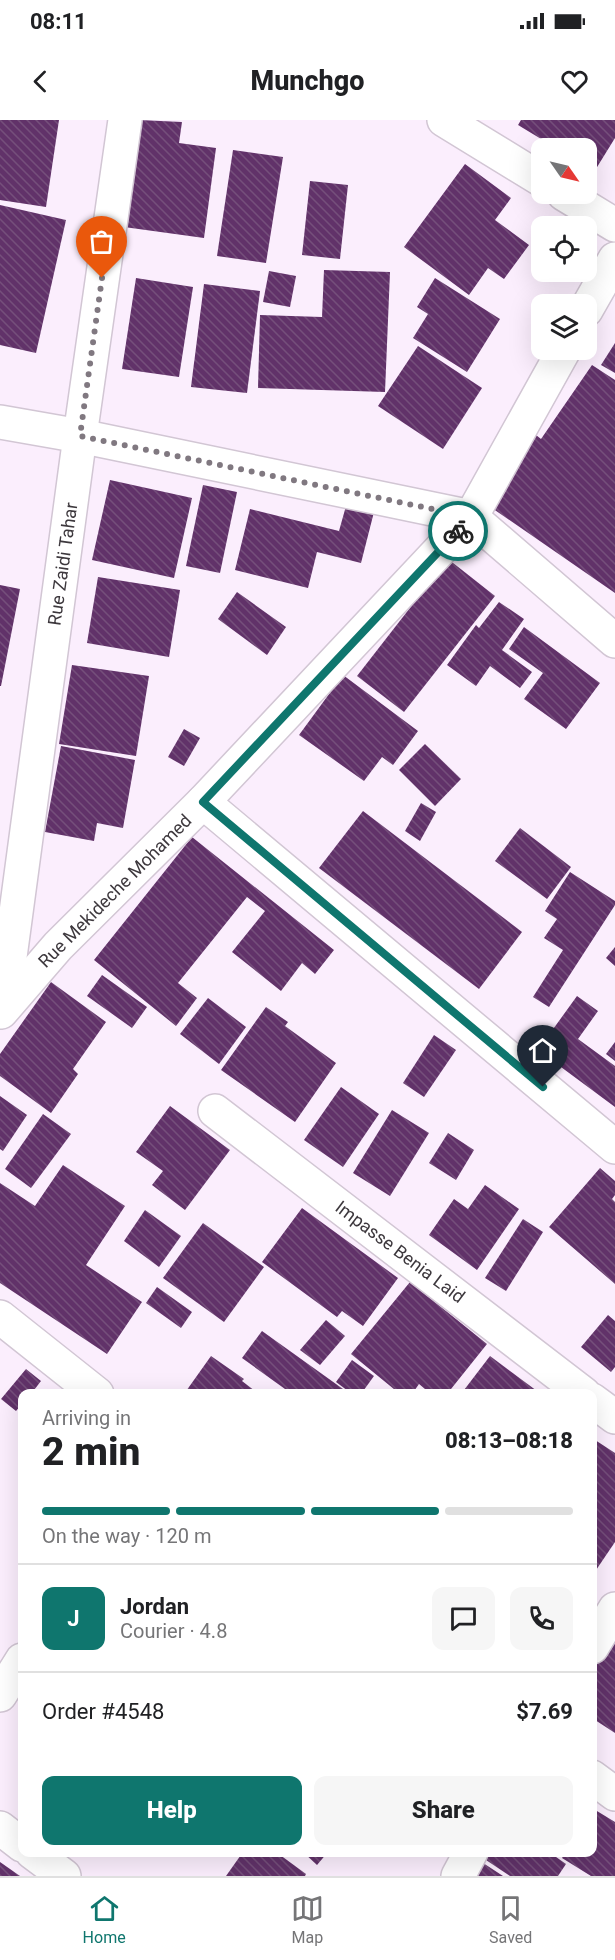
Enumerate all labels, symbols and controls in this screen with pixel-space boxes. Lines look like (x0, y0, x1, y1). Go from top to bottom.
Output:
text: 08:11 (30, 9, 87, 34)
icon: back (24, 65, 57, 98)
text: Munchgo (251, 65, 364, 97)
icon: heart (558, 65, 591, 98)
north arrow (531, 138, 597, 204)
map controls (531, 138, 597, 360)
pin (76, 216, 127, 278)
button: locate (531, 216, 597, 282)
icon: bag (85, 225, 118, 258)
button: layers (531, 294, 597, 360)
street label: Rue Zaidi Tahar (43, 501, 82, 627)
courier (428, 501, 488, 561)
icon: bike (442, 515, 475, 548)
street label: Rue Mekideche Mohamed (34, 810, 196, 972)
pin (517, 1025, 568, 1087)
icon: home (526, 1034, 559, 1067)
street label: Impasse Benia Laid (331, 1196, 469, 1307)
text: Arriving in (42, 1406, 131, 1430)
text: 08:13–08:18 (445, 1428, 573, 1453)
text: 2 min (42, 1429, 140, 1475)
text: On the way · 120 m (42, 1524, 211, 1548)
button: chat (432, 1587, 495, 1650)
button: phone (510, 1587, 573, 1650)
text: Jordan (120, 1594, 189, 1619)
text: J (67, 1606, 80, 1631)
text: Courier · 4.8 (120, 1619, 227, 1643)
text: Order #4548 (42, 1699, 164, 1724)
text: $7.69 (516, 1699, 573, 1724)
button: Help (42, 1776, 302, 1845)
button: Share (314, 1776, 573, 1845)
tab: Home (83, 1892, 126, 1947)
tab: Map (291, 1892, 324, 1947)
tab: Saved (489, 1892, 532, 1947)

